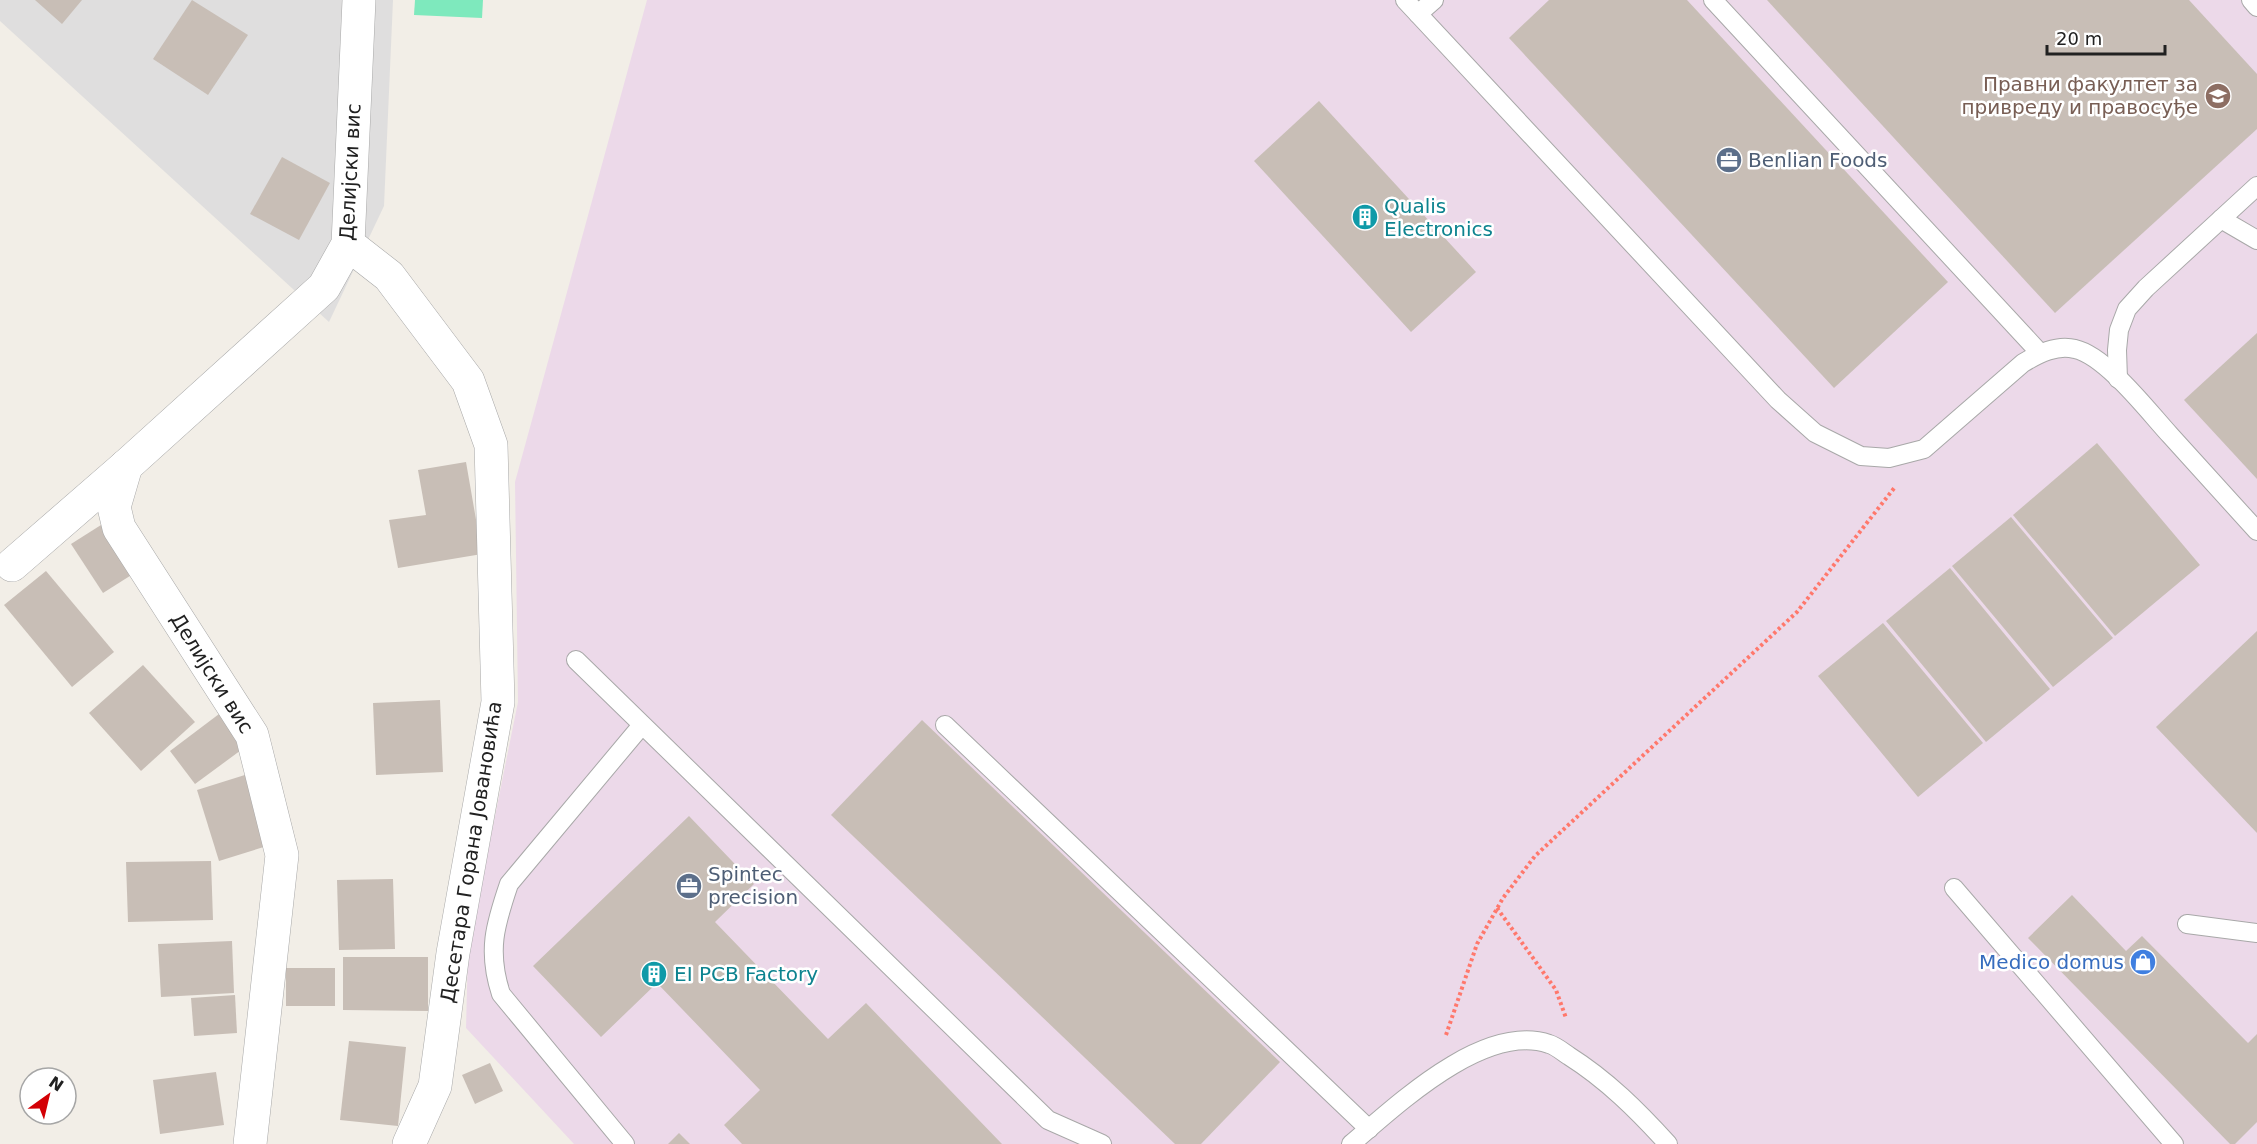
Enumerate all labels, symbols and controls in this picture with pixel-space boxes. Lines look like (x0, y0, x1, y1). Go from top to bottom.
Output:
scale bar (2047, 18, 2166, 56)
text: 20 m (2056, 28, 2102, 49)
place label: Правни факултет за привреду и правосуђе (1961, 72, 2198, 119)
school or university icon: Правни факултет за привреду и правосуђе (2203, 81, 2233, 111)
street label: Делијски вис (334, 103, 366, 241)
office icon: Benlian Foods (1714, 145, 1744, 175)
place label: Benlian Foods (1748, 148, 1887, 172)
place label: Qualis Electronics (1384, 194, 1493, 241)
building icon: Qualis Electronics (1350, 202, 1380, 232)
street label: Делијски вис (165, 608, 259, 738)
street label: Десетара Горана Јовановића (435, 699, 507, 1005)
place label: Spintec precision (708, 862, 798, 909)
office icon: Spintec precision (674, 871, 704, 901)
shop icon: Medico domus (2128, 947, 2158, 977)
place label: Medico domus (1979, 950, 2124, 974)
building icon: EI PCB Factory (639, 959, 669, 989)
place label: EI PCB Factory (674, 962, 818, 986)
north arrow (18, 1066, 78, 1126)
text: N (45, 1072, 67, 1096)

